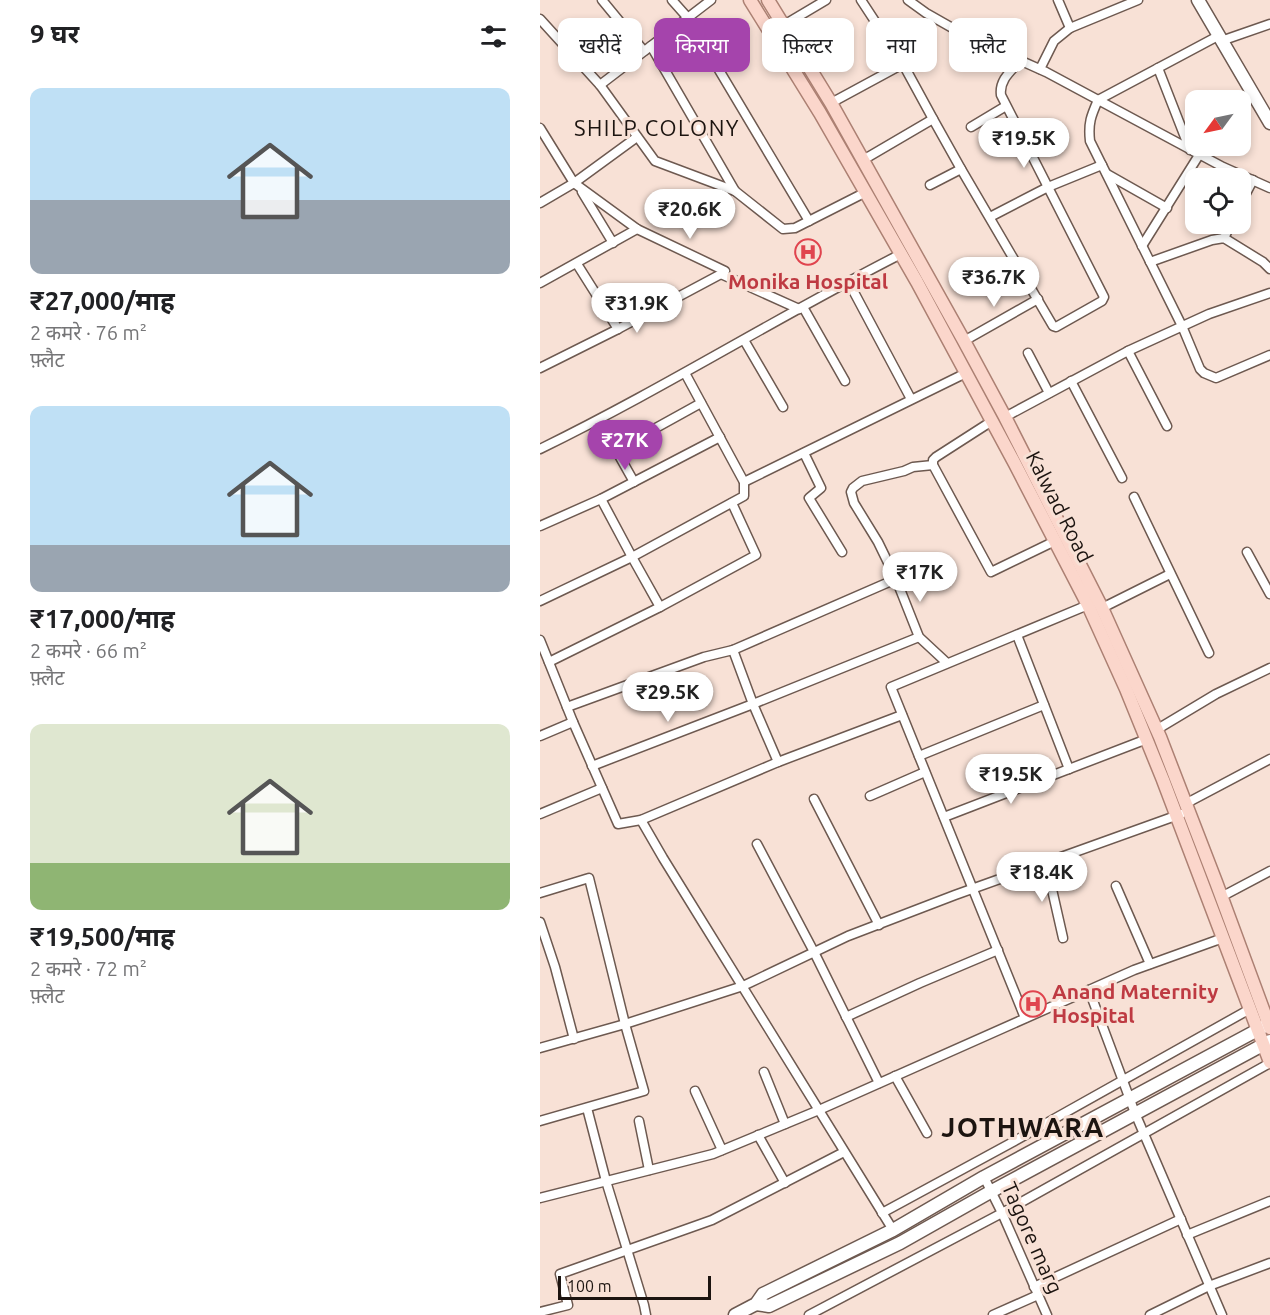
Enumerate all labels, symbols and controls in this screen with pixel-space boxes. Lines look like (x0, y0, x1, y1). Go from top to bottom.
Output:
chip: खरीदें (558, 18, 642, 72)
chip: किराया (654, 18, 750, 72)
chip: फ़िल्टर (762, 18, 854, 72)
chip: नया (866, 18, 937, 72)
chip: फ़्लैट (949, 18, 1027, 72)
text: 9 घर (30, 19, 79, 48)
icon: filters (477, 20, 510, 53)
north arrow (1185, 90, 1251, 156)
map controls (1185, 90, 1251, 234)
district label: SHILP COLONY (574, 115, 740, 140)
pin: ₹19.5K (975, 118, 1073, 169)
text: ₹19.5K (992, 126, 1056, 149)
icon: home (216, 127, 324, 235)
button: locate (1185, 168, 1251, 234)
pin: ₹20.6K (641, 189, 739, 240)
text: ₹20.6K (658, 197, 722, 220)
hospital icon: Monika Hospital (793, 237, 823, 267)
pin: ₹36.7K (945, 257, 1043, 308)
text: ₹36.7K (962, 265, 1026, 288)
place label: Monika Hospital (728, 269, 888, 293)
pin: ₹31.9K (588, 283, 686, 334)
text: ₹27,000/माह (30, 286, 175, 315)
text: ₹31.9K (605, 291, 669, 314)
text: 2 कमरे · 76 m² (30, 321, 147, 344)
text: फ़्लैट (30, 348, 65, 371)
pin: ₹27K (589, 420, 661, 471)
text: ₹27K (601, 428, 649, 451)
icon: home (216, 445, 324, 553)
street label: Kalwad Road (1022, 447, 1098, 566)
pin: ₹17K (884, 552, 956, 603)
text: ₹17K (896, 560, 944, 583)
text: ₹17,000/माह (30, 604, 175, 633)
text: 2 कमरे · 66 m² (30, 639, 147, 662)
text: फ़्लैट (30, 666, 65, 689)
pin: ₹29.5K (619, 672, 717, 723)
text: ₹29.5K (636, 680, 700, 703)
pin: ₹19.5K (962, 754, 1060, 805)
text: ₹19.5K (979, 762, 1043, 785)
icon: home (216, 763, 324, 871)
pin: ₹18.4K (993, 852, 1091, 903)
text: ₹18.4K (1010, 860, 1074, 883)
text: ₹19,500/माह (30, 922, 175, 951)
text: 2 कमरे · 72 m² (30, 957, 147, 980)
place label: Anand Maternity Hospital (1052, 979, 1218, 1027)
text: फ़्लैट (30, 984, 65, 1007)
hospital icon: Anand Maternity Hospital (1018, 989, 1048, 1019)
district label: JOTHWARA (941, 1112, 1105, 1142)
street label: Tagore marg (998, 1178, 1068, 1297)
scale bar (558, 1273, 711, 1300)
text: 100 m (567, 1277, 612, 1295)

